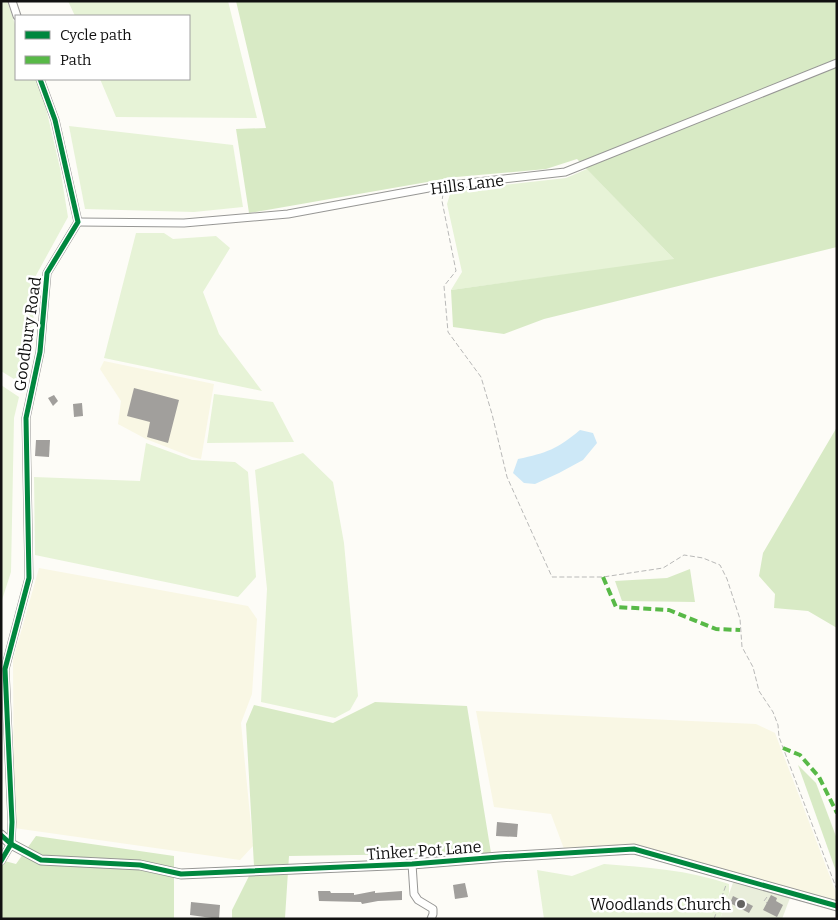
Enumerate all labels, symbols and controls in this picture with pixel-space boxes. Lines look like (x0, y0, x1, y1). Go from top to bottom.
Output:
legend (15, 15, 190, 80)
text: Cycle path (60, 26, 132, 44)
text: Path (60, 51, 92, 69)
street label: Hills Lane (429, 171, 505, 198)
street label: Goodbury Road (10, 275, 45, 393)
street label: Tinker Pot Lane (366, 837, 482, 864)
place label: Woodlands Church (590, 895, 731, 914)
marker: Woodlands Church (735, 898, 747, 910)

